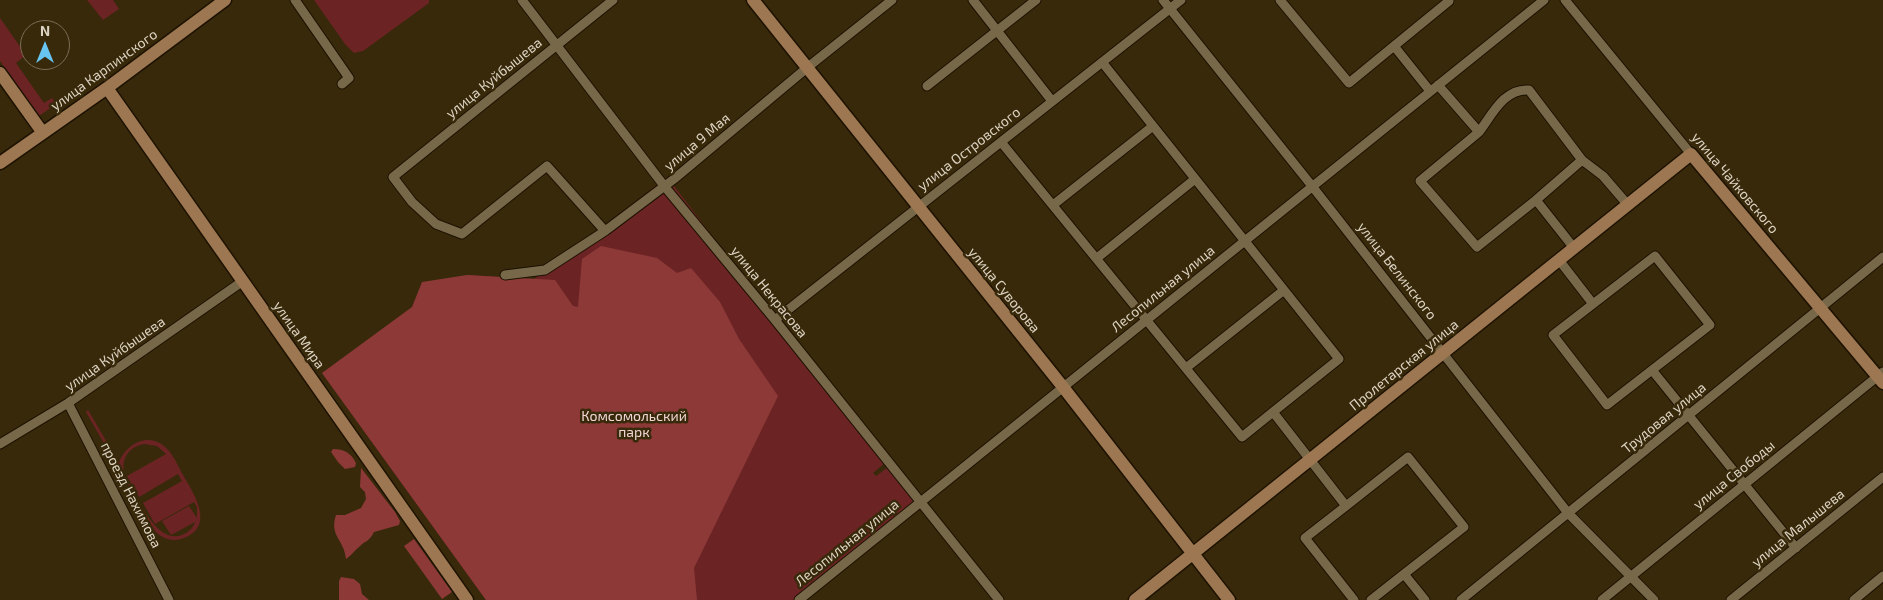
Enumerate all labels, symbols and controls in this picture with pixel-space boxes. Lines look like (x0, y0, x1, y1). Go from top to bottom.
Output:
north arrow (20, 20, 70, 70)
text: N (40, 22, 50, 39)
street label: улица Карпинского (47, 26, 161, 114)
street label: улица Куйбышева (443, 34, 545, 122)
street label: улица Островского (914, 104, 1024, 194)
street label: улица 9 Мая (661, 110, 733, 174)
street label: улица Чайковского (1688, 129, 1782, 237)
street label: улица Белинского (1354, 219, 1440, 323)
street label: Лесопильная улица (1108, 242, 1218, 336)
street label: улица Некрасова (727, 243, 811, 341)
street label: улица Суворова (964, 244, 1044, 336)
street label: улица Мира (270, 298, 328, 372)
street label: улица Куйбышева (62, 313, 168, 395)
street label: Пролетарская улица (1346, 316, 1462, 414)
street label: Трудовая улица (1619, 379, 1709, 457)
park label: Комсомольский парк (581, 408, 687, 441)
street label: улица Свободы (1690, 437, 1778, 513)
street label: проезд Нахимова (97, 439, 165, 551)
street label: улица Малышева (1748, 485, 1848, 571)
street label: Лесопильная улица (792, 496, 902, 590)

